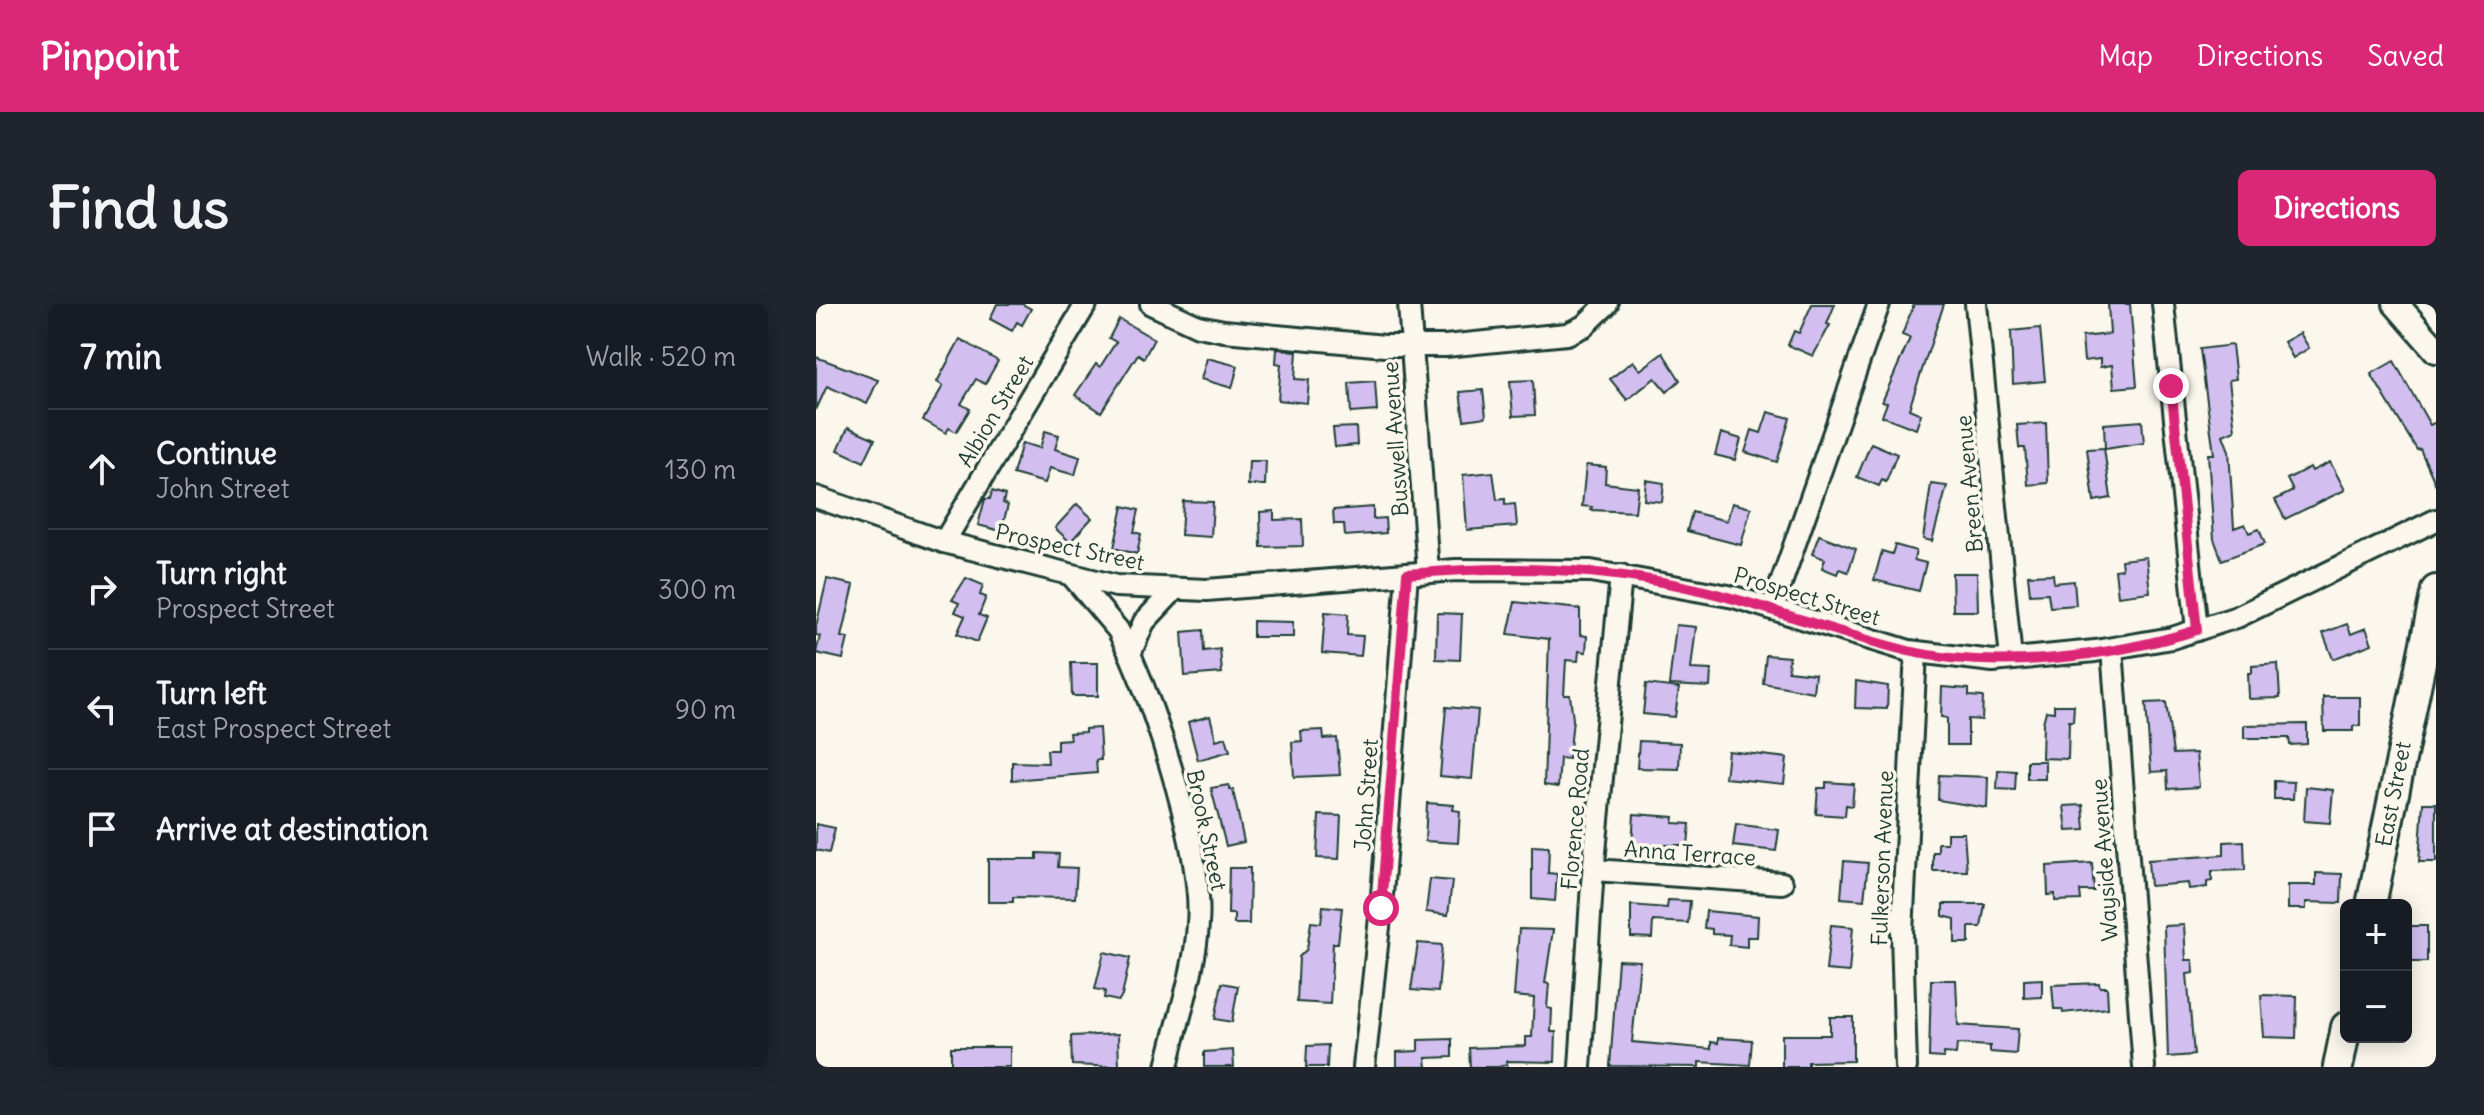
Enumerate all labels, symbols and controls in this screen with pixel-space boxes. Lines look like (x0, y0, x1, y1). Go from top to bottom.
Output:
text: Pinpoint (40, 33, 179, 80)
text: Map (2098, 38, 2153, 74)
text: Directions (2197, 38, 2323, 74)
text: Saved (2367, 38, 2444, 74)
button: Directions (2238, 170, 2436, 246)
text: Find us (48, 173, 229, 243)
text: 7 min (80, 335, 162, 378)
text: Walk · 520 m (586, 340, 736, 373)
street label: Albion Street (951, 350, 1039, 472)
street label: Buswell Avenue (1376, 361, 1414, 517)
route end (2153, 368, 2189, 404)
street label: Breen Avenue (1949, 414, 1989, 554)
text: Continue (156, 434, 277, 472)
icon: ahead (80, 447, 124, 491)
text: 130 m (665, 453, 736, 486)
text: John Street (156, 472, 289, 505)
street label: Prospect Street (993, 518, 1147, 576)
text: Turn right (156, 554, 287, 592)
street label: Prospect Street (1731, 560, 1883, 632)
icon: right (80, 567, 124, 611)
text: 300 m (658, 573, 736, 606)
text: Prospect Street (156, 592, 335, 625)
text: Turn left (156, 674, 267, 712)
icon: left (80, 687, 124, 731)
text: 90 m (675, 693, 736, 726)
text: East Prospect Street (156, 712, 391, 745)
street label: John Street (1348, 738, 1384, 852)
street label: East Street (2369, 739, 2417, 849)
street label: Florence Road (1555, 747, 1595, 891)
street label: Brook Street (1181, 767, 1233, 893)
street label: Fulkerson Avenue (1865, 770, 1899, 946)
street label: Wayside Avenue (2084, 778, 2124, 942)
icon: arrive (80, 807, 124, 851)
text: Arrive at destination (156, 810, 428, 848)
street label: Anna Terrace (1623, 834, 1757, 872)
route start (1363, 890, 1399, 926)
map controls (2340, 899, 2412, 1043)
button: + (2340, 899, 2412, 971)
button: − (2340, 971, 2412, 1043)

